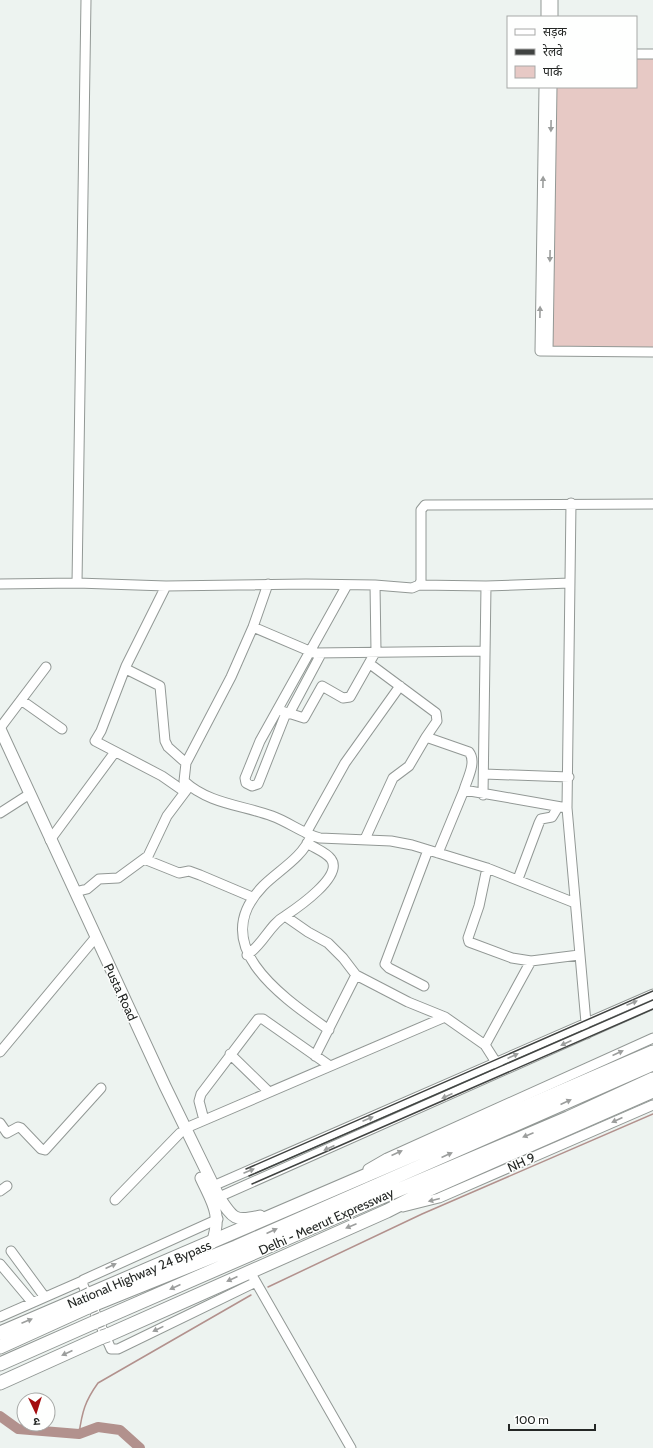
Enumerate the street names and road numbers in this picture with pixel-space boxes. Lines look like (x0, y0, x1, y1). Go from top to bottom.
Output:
street label: Pusta Road (101, 961, 141, 1023)
street label: NH 9 (505, 1149, 537, 1175)
street label: Delhi - Meerut Expressway (256, 1184, 396, 1258)
street label: National Highway 24 Bypass (65, 1236, 214, 1312)

